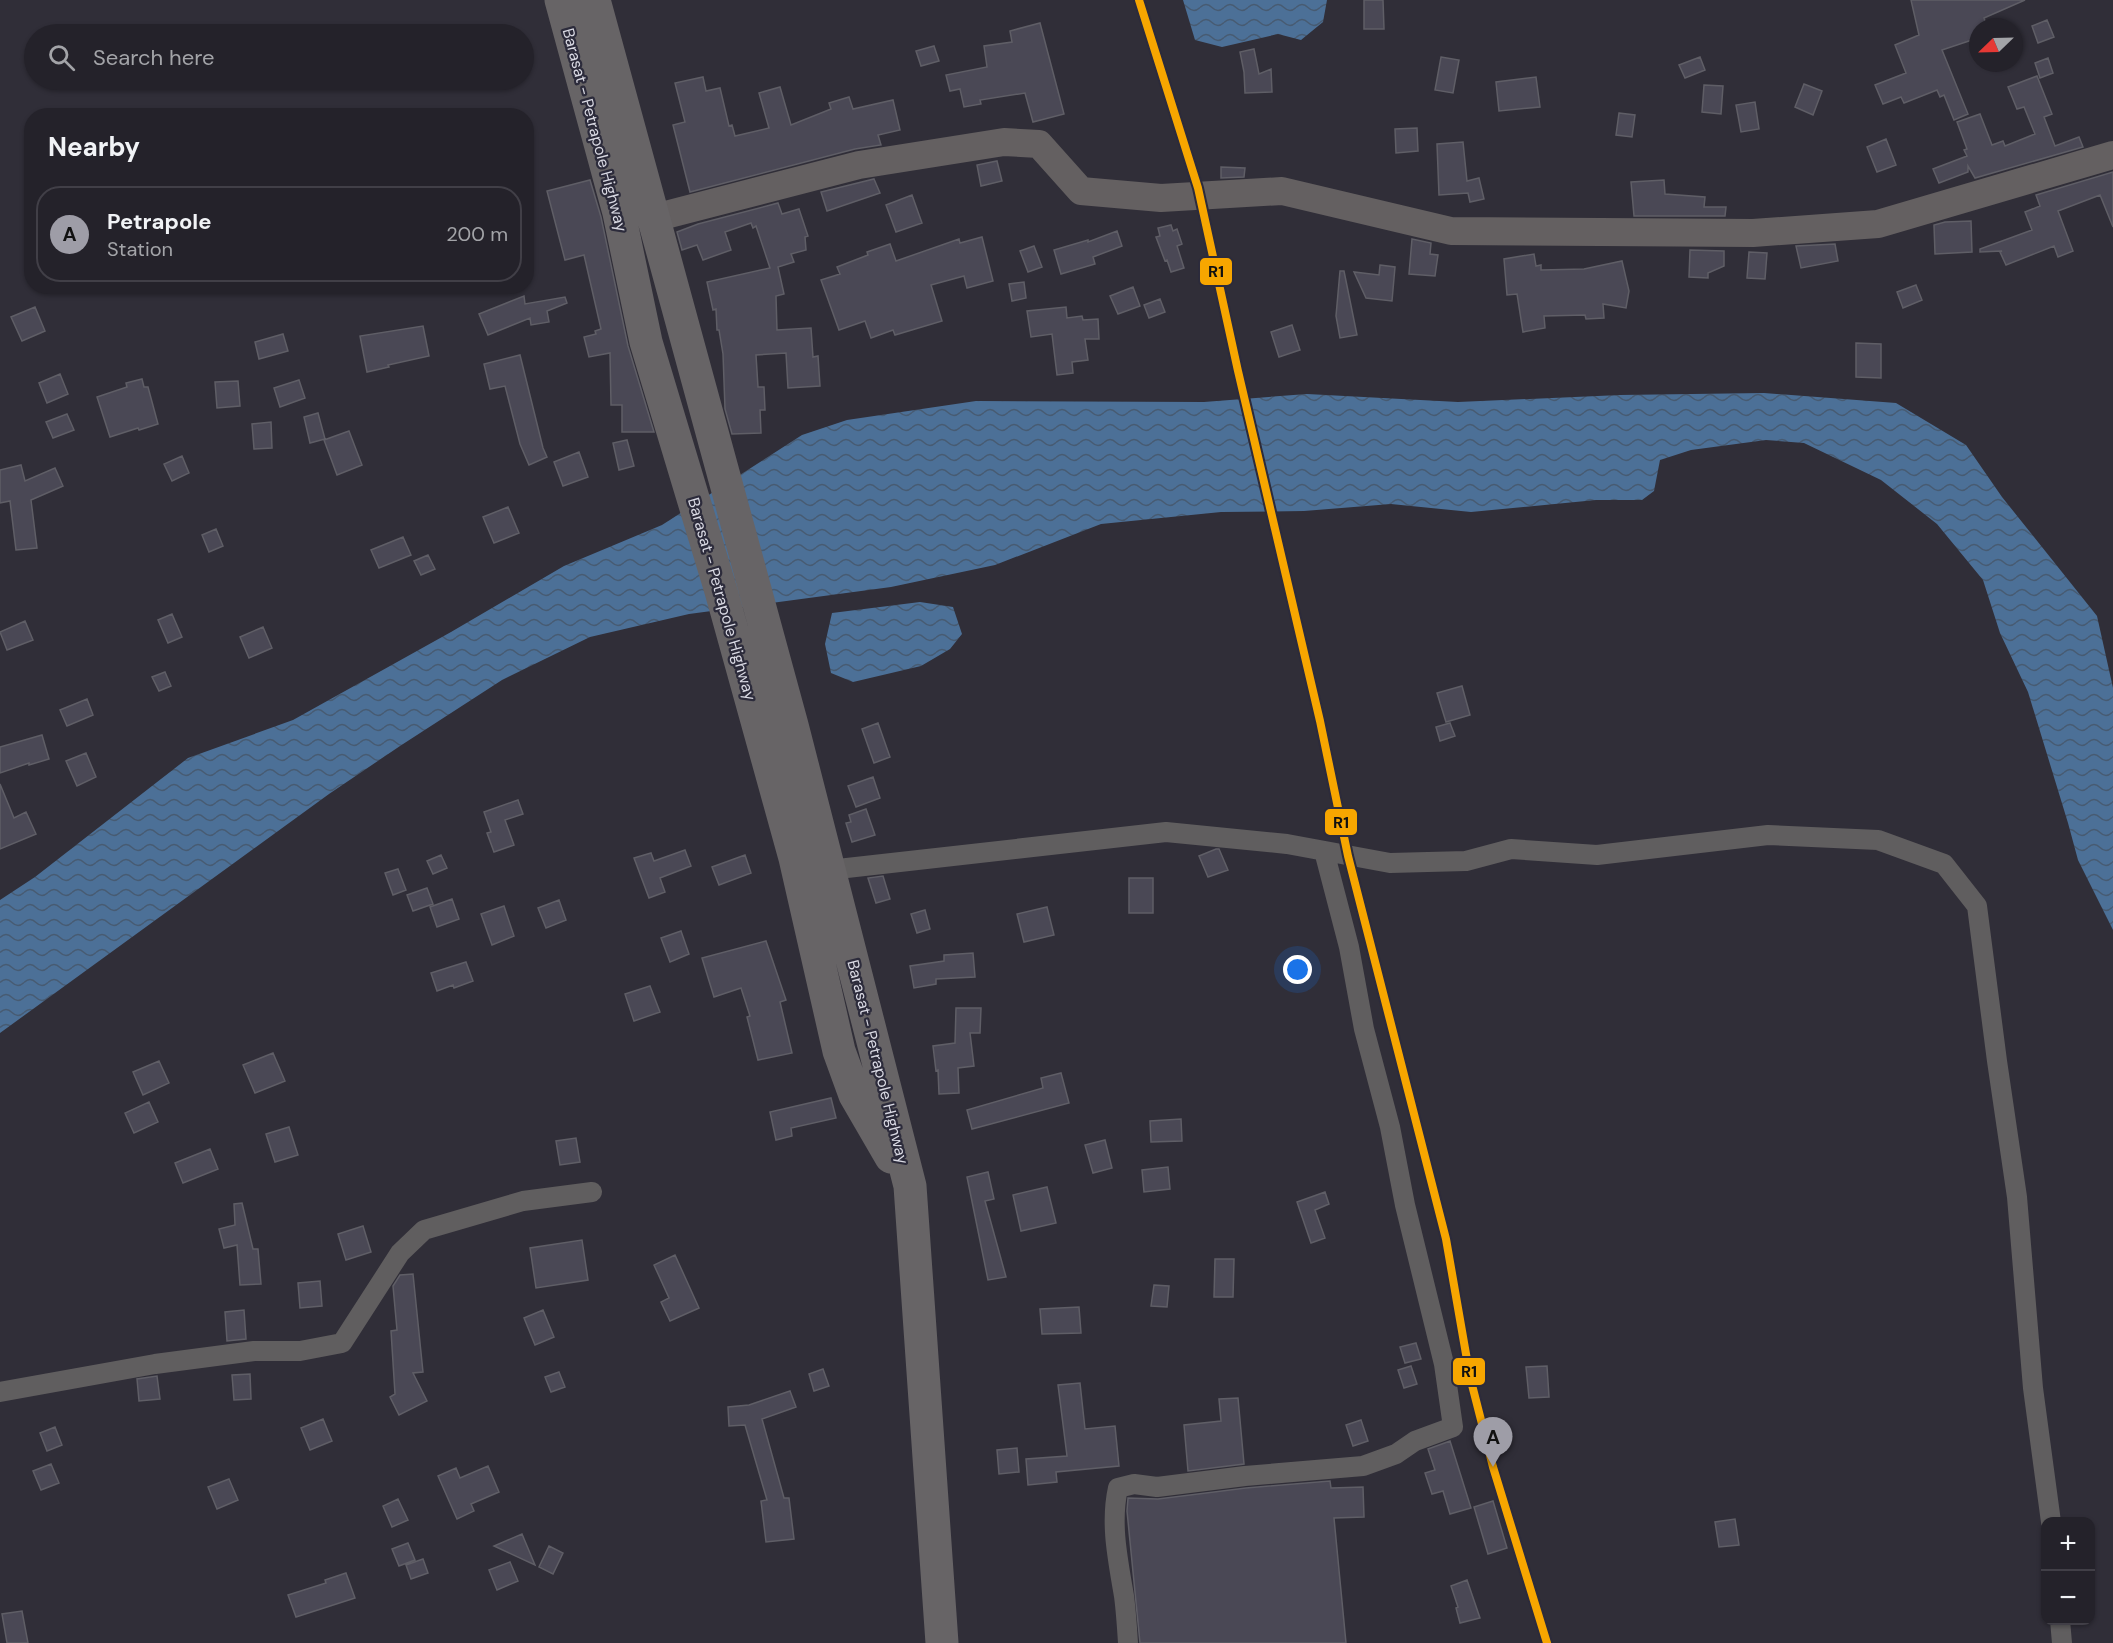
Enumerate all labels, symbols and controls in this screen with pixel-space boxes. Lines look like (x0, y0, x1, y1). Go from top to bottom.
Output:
north arrow (1969, 18, 2023, 72)
search box (24, 24, 534, 90)
street label: Barasat - Petrapole Highway (558, 26, 632, 234)
icon: search (45, 41, 78, 74)
text: Search here (93, 43, 214, 72)
text: Nearby (48, 130, 140, 164)
text: Petrapole (107, 207, 211, 236)
text: A (62, 221, 77, 247)
text: 200 m (446, 221, 508, 247)
text: Station (107, 236, 173, 262)
line badge: R1 (1199, 257, 1233, 286)
text: R1 (1208, 261, 1224, 282)
street label: Barasat - Petrapole Highway (683, 495, 761, 703)
line badge: R1 (1324, 808, 1358, 836)
text: R1 (1333, 812, 1349, 833)
your location (1283, 955, 1312, 984)
street label: Barasat - Petrapole Highway (842, 958, 914, 1167)
line badge: R1 (1452, 1357, 1486, 1386)
text: R1 (1461, 1361, 1477, 1382)
pin: A (1474, 1418, 1512, 1467)
map controls (2041, 1517, 2095, 1625)
button: + (2041, 1517, 2095, 1571)
button: − (2041, 1571, 2095, 1625)

